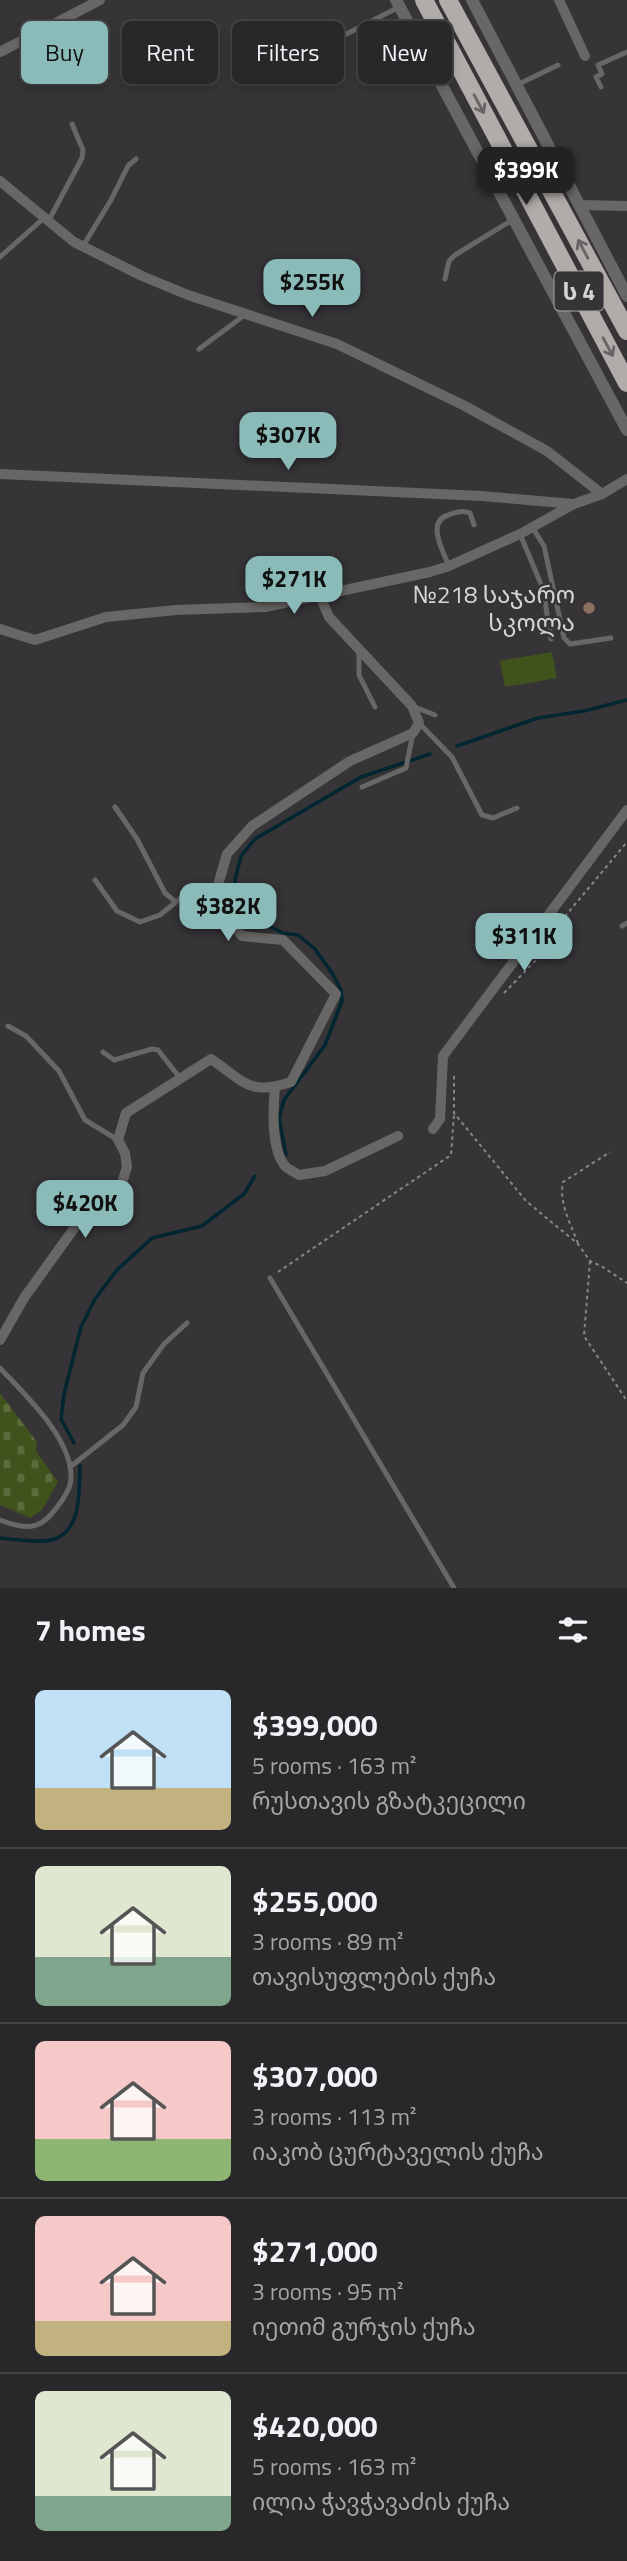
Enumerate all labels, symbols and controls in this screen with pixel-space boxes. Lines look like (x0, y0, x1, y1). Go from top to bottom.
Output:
chip: Buy (21, 21, 108, 84)
chip: Rent (122, 21, 218, 84)
chip: Filters (232, 21, 344, 84)
chip: New (358, 21, 452, 84)
one-way arrow (473, 93, 487, 113)
pin: $399K (477, 148, 575, 207)
text: $399K (493, 152, 559, 187)
one-way arrow (576, 239, 589, 260)
pin: $255K (263, 260, 361, 319)
text: $255K (279, 264, 345, 299)
road number: ს 4 (554, 272, 604, 310)
one-way arrow (602, 336, 615, 357)
pin: $307K (239, 412, 337, 472)
text: $307K (255, 417, 321, 452)
pin: $271K (245, 556, 343, 616)
text: $271K (261, 561, 327, 596)
place label: №218 საჯარო სკოლა (413, 576, 575, 640)
marker: №218 საჯარო სკოლა (581, 600, 597, 616)
pin: $382K (179, 884, 277, 943)
text: $382K (195, 888, 261, 923)
pin: $311K (475, 914, 573, 973)
text: $311K (491, 918, 557, 953)
pin: $420K (36, 1180, 134, 1240)
text: $420K (52, 1185, 118, 1220)
text: 7 homes (35, 1607, 146, 1653)
icon: filters (554, 1611, 592, 1649)
text: $399,000 (252, 1702, 378, 1748)
icon: home (91, 1718, 175, 1802)
text: 5 rooms · 163 m² (252, 1748, 416, 1783)
text: რუსთავის გზატკეცილი (252, 1783, 526, 1818)
text: $255,000 (252, 1878, 378, 1924)
icon: home (91, 1894, 175, 1978)
text: 3 rooms · 89 m² (252, 1924, 403, 1959)
text: თავისუფლების ქუჩა (252, 1959, 496, 1994)
text: $307,000 (252, 2053, 378, 2099)
icon: home (91, 2069, 175, 2153)
text: 3 rooms · 113 m² (252, 2099, 416, 2134)
text: იაკობ ცურტაველის ქუჩა (252, 2134, 544, 2169)
text: $271,000 (252, 2228, 378, 2274)
icon: home (91, 2244, 175, 2328)
text: 3 rooms · 95 m² (252, 2274, 403, 2309)
text: იეთიმ გურჯის ქუჩა (252, 2309, 476, 2344)
text: $420,000 (252, 2403, 378, 2449)
icon: home (91, 2419, 175, 2503)
text: 5 rooms · 163 m² (252, 2449, 416, 2484)
text: ილია ჭავჭავაძის ქუჩა (252, 2484, 510, 2519)

